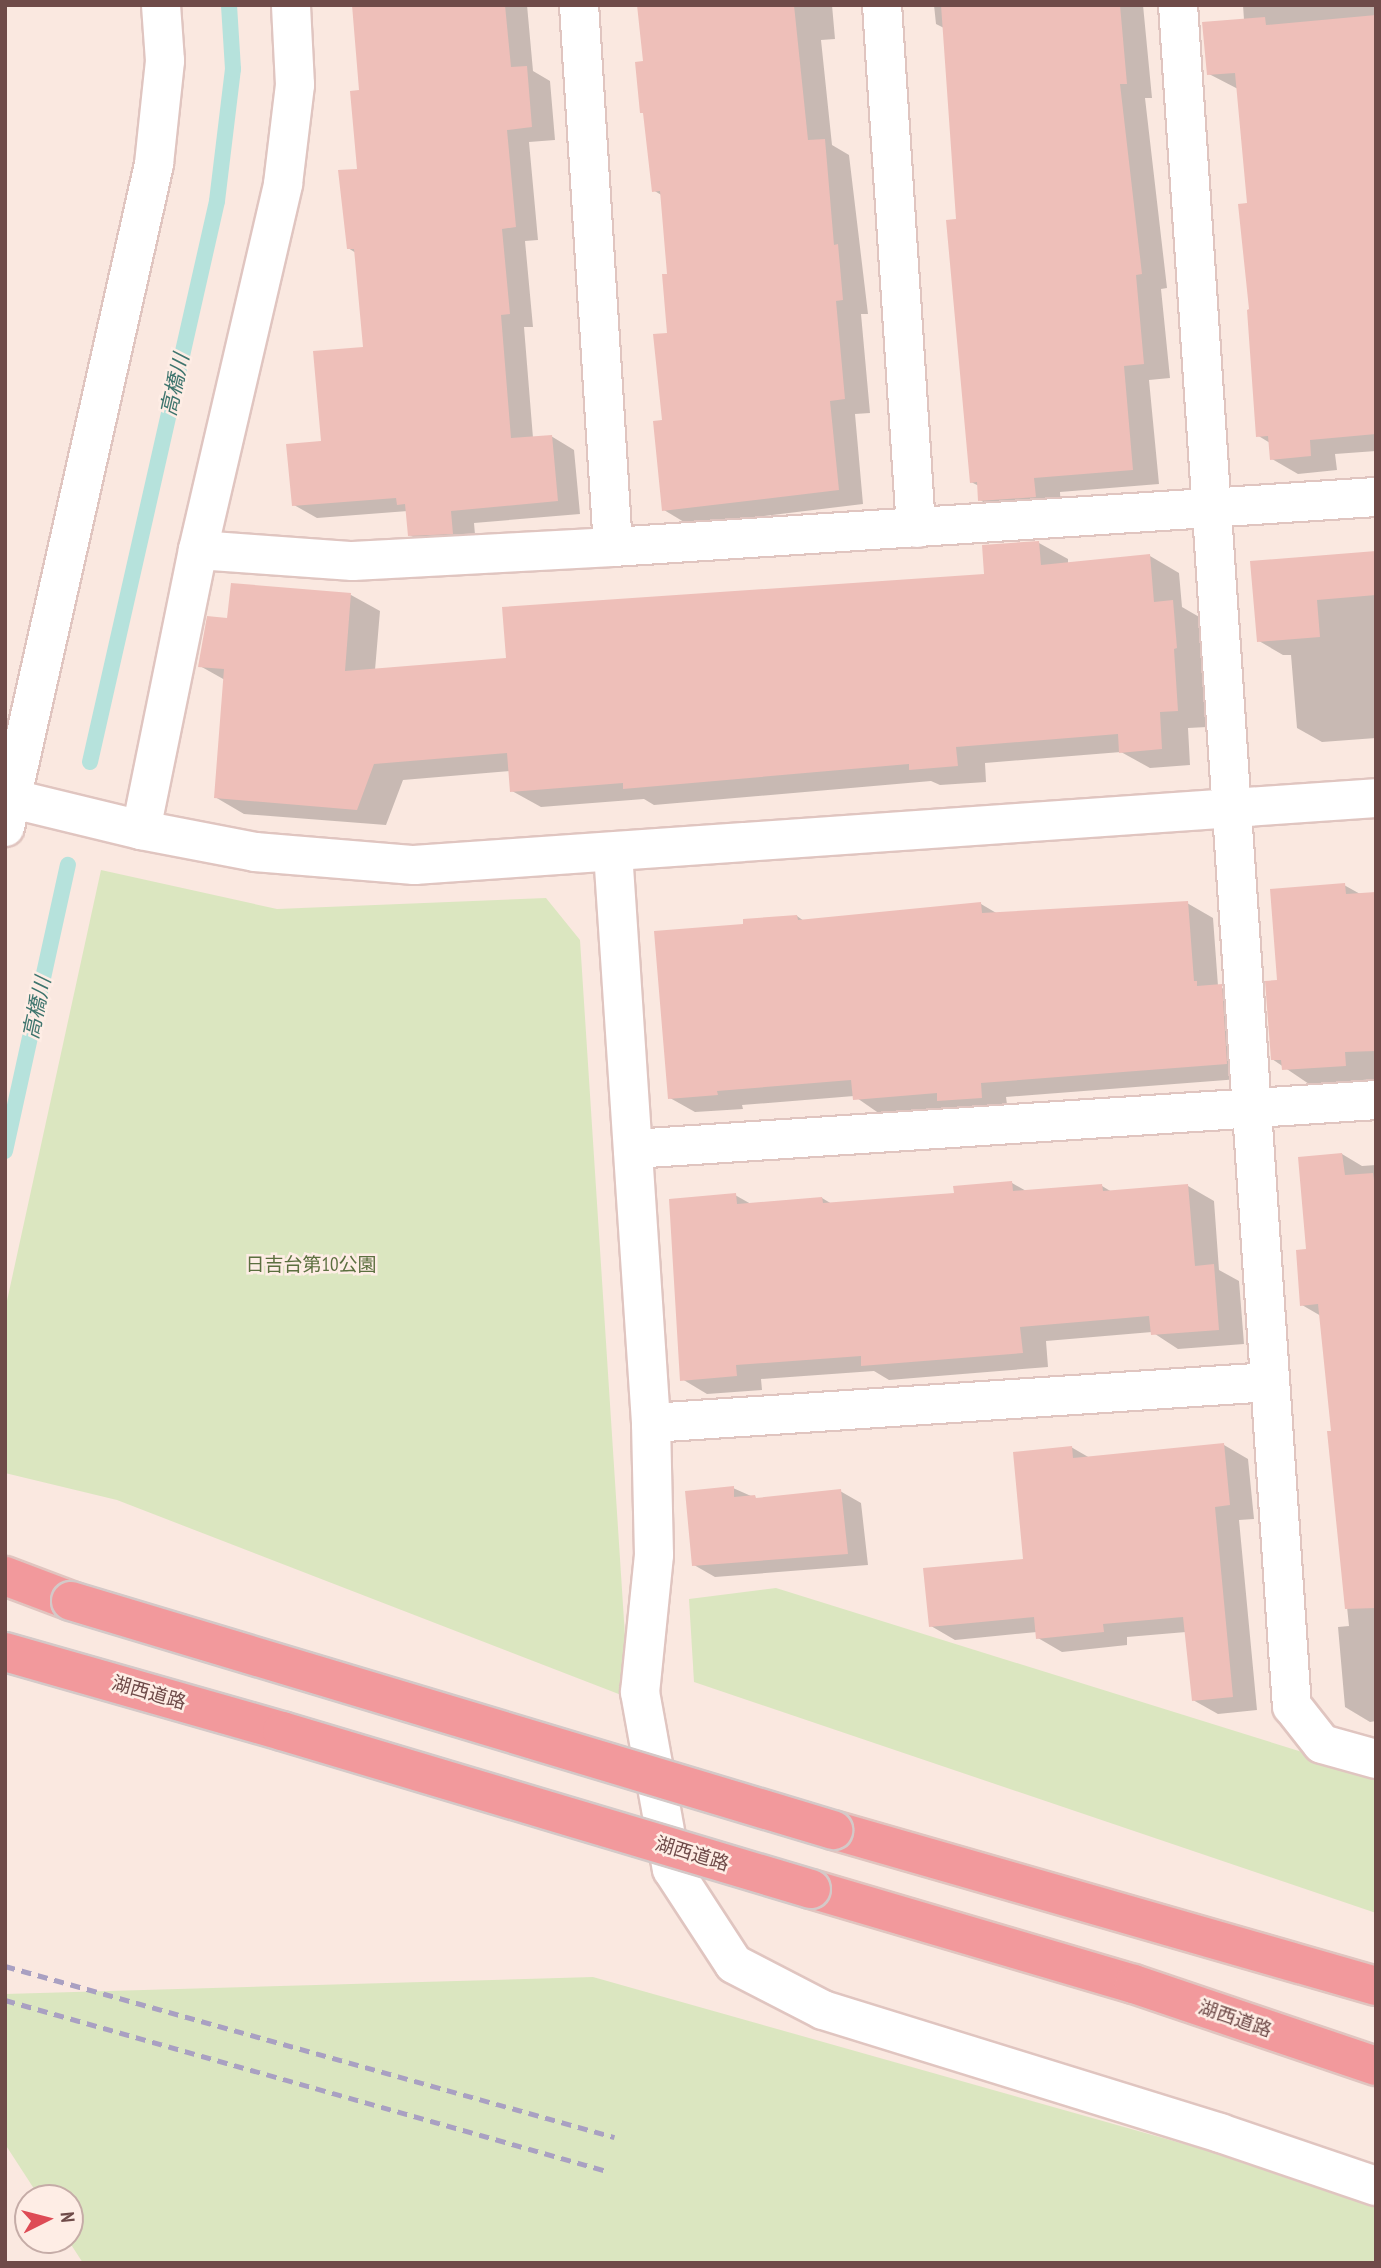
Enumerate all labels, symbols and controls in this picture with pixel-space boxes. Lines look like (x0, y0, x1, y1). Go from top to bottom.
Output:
water label: 高橋川 (156, 351, 194, 419)
water label: 高橋川 (18, 975, 56, 1041)
park label: 日吉台第10公園 (245, 1254, 377, 1276)
street label: 湖西道路 (109, 1672, 189, 1714)
street label: 湖西道路 (652, 1832, 732, 1876)
street label: 湖西道路 (1195, 1996, 1275, 2042)
north arrow (14, 2184, 84, 2254)
text: N (55, 2211, 80, 2223)

